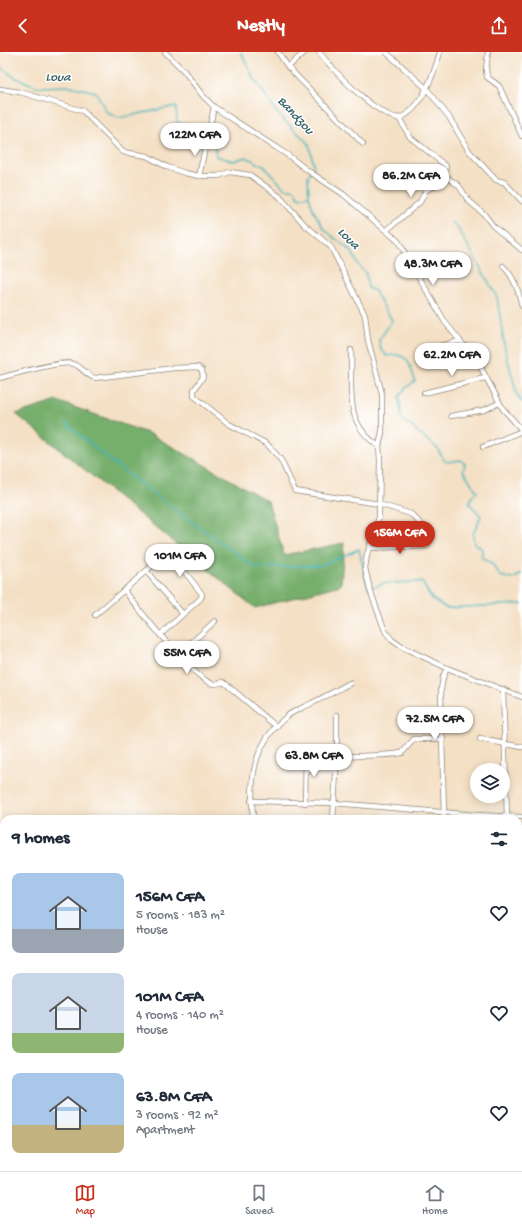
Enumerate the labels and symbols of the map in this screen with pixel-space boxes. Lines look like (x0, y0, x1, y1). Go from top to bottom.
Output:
water label: Loua (45, 70, 71, 86)
water label: Bandzou (274, 94, 317, 139)
pin: 122M CFA (154, 123, 236, 157)
pin: 86.2M CFA (365, 164, 457, 198)
water label: Loua (334, 225, 363, 254)
pin: 48.3M CFA (387, 252, 479, 286)
pin: 62.2M CFA (406, 343, 498, 377)
pin: 156M CFA (359, 521, 441, 555)
pin: 101M CFA (139, 544, 221, 578)
pin: 55M CFA (150, 641, 224, 675)
pin: 72.5M CFA (389, 707, 481, 741)
pin: 63.8M CFA (268, 744, 360, 778)

